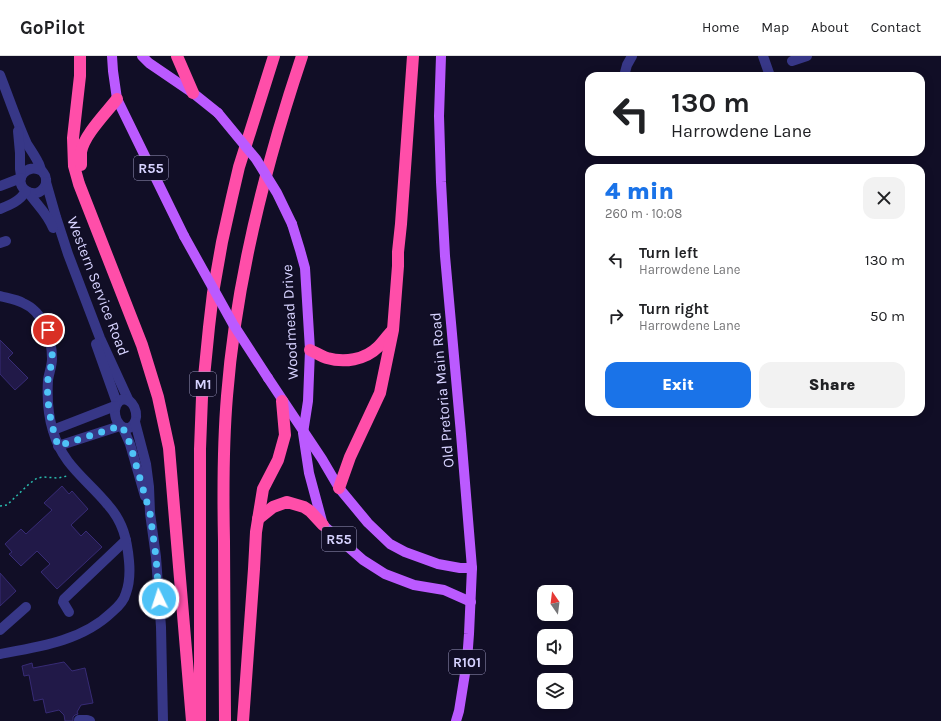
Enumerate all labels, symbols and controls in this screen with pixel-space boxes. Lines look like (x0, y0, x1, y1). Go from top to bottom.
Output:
text: GoPilot (20, 17, 85, 39)
text: Home (702, 19, 739, 36)
text: Map (761, 19, 789, 36)
text: About (811, 19, 849, 36)
text: Contact (871, 19, 921, 36)
text: 130 m (671, 86, 750, 119)
icon: left (605, 88, 657, 140)
text: Harrowdene Lane (671, 120, 812, 142)
road number: R55 (134, 156, 168, 180)
text: 4 min (605, 177, 674, 205)
button: close (863, 177, 905, 219)
text: 260 m · 10:08 (605, 206, 682, 221)
street label: Western Service Road (63, 214, 133, 358)
text: Turn left (639, 244, 698, 262)
icon: left (605, 249, 627, 271)
text: 130 m (865, 251, 905, 269)
text: Harrowdene Lane (639, 262, 741, 277)
street label: Woodmead Drive (278, 264, 302, 380)
text: Turn right (639, 300, 709, 318)
icon: right (605, 305, 627, 327)
text: 50 m (870, 307, 905, 325)
street label: Old Pretoria Main Road (426, 312, 458, 468)
pin (31, 313, 65, 347)
text: Harrowdene Lane (639, 318, 741, 333)
icon: arrive (37, 319, 59, 341)
button: Exit (605, 362, 751, 408)
button: Share (759, 362, 905, 408)
road number: M1 (190, 372, 216, 396)
road number: R55 (322, 527, 356, 551)
position arrow (138, 578, 180, 620)
north arrow (537, 585, 573, 621)
map controls (537, 585, 573, 709)
button: sound (537, 629, 573, 665)
road number: R101 (449, 650, 485, 674)
button: layers (537, 673, 573, 709)

